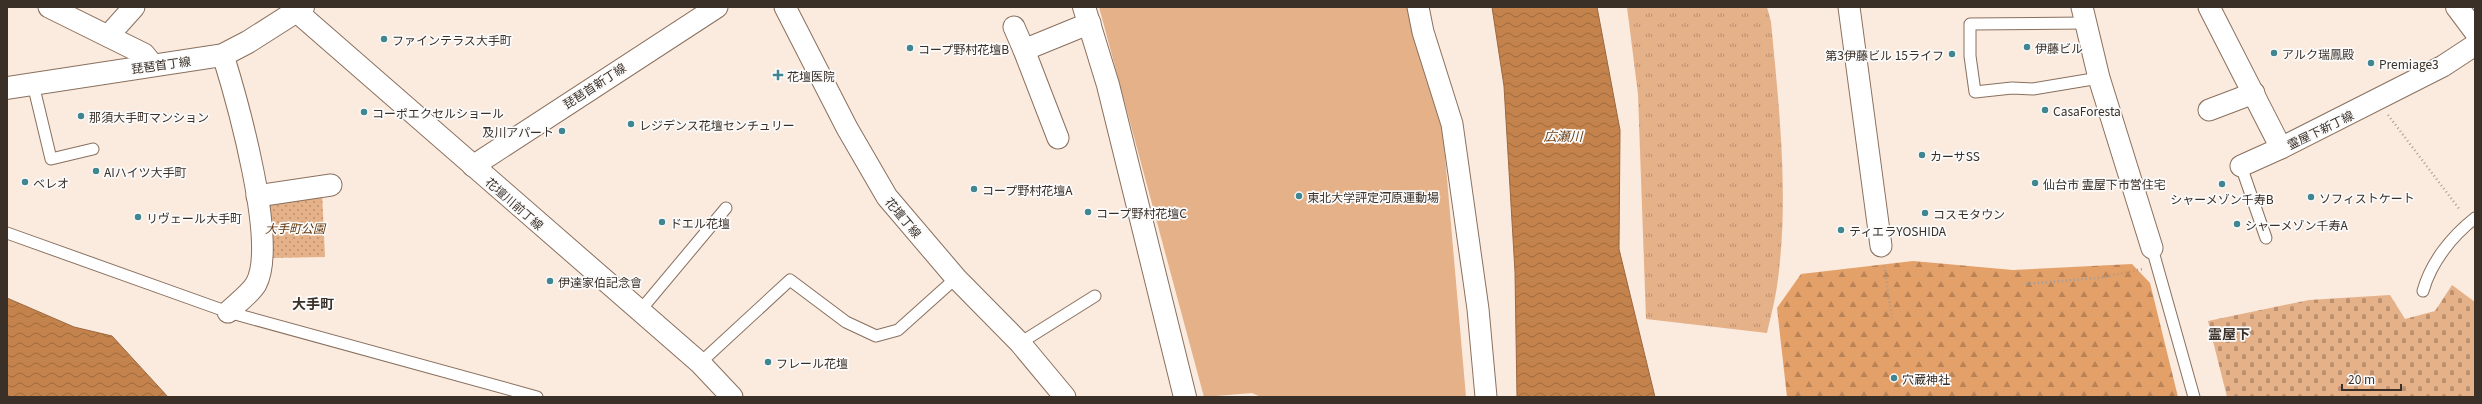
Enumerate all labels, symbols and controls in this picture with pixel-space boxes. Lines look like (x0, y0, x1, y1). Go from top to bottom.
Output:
place label: ファインテラス大手町 (392, 31, 512, 48)
marker: ファインテラス大手町 (379, 34, 389, 44)
place label: 伊藤ビル (2035, 39, 2083, 56)
place label: コープ野村花壇B (918, 40, 1009, 57)
marker: 伊藤ビル (2022, 42, 2032, 52)
marker: コープ野村花壇B (905, 43, 915, 53)
place label: アルク瑞鳳殿 (2282, 45, 2354, 62)
place label: 第3伊藤ビル 15ライフ (1825, 46, 1944, 63)
marker: アルク瑞鳳殿 (2269, 48, 2279, 58)
marker: 第3伊藤ビル 15ライフ (1947, 49, 1957, 59)
street label: 琵琶首丁線 (130, 51, 192, 77)
place label: Premiage3 (2379, 55, 2439, 72)
street label: 琵琶首新丁線 (559, 58, 629, 112)
marker: Premiage3 (2366, 58, 2376, 68)
place label: 花壇医院 (787, 67, 835, 84)
marker: 花壇医院 (772, 69, 784, 81)
place label: CasaForesta (2053, 102, 2121, 119)
place label: コーポエクセルショール (372, 104, 504, 121)
marker: CasaForesta (2040, 105, 2050, 115)
street label: 霊屋下新丁線 (2284, 106, 2356, 152)
marker: コーポエクセルショール (359, 107, 369, 117)
place label: 那須大手町マンション (89, 108, 209, 125)
marker: 那須大手町マンション (76, 111, 86, 121)
place label: レジデンス花壇センチュリー (639, 116, 795, 133)
marker: レジデンス花壇センチュリー (626, 119, 636, 129)
place label: 及川アパート (482, 123, 554, 140)
marker: 及川アパート (557, 126, 567, 136)
water label: 広瀬川 (1543, 126, 1584, 145)
place label: カーサSS (1930, 147, 1980, 164)
marker: カーサSS (1917, 150, 1927, 160)
place label: AIハイツ大手町 (104, 163, 187, 180)
marker: AIハイツ大手町 (91, 166, 101, 176)
street label: 花壇川前丁線 (482, 173, 548, 233)
place label: ベレオ (33, 174, 69, 191)
place label: 仙台市 霊屋下市営住宅 (2043, 175, 2166, 192)
marker: ベレオ (20, 177, 30, 187)
marker: 仙台市 霊屋下市営住宅 (2030, 178, 2040, 188)
marker: シャーメゾン千寿B (2217, 179, 2227, 189)
place label: コープ野村花壇A (982, 181, 1073, 198)
marker: コープ野村花壇A (969, 184, 979, 194)
place label: 東北大学評定河原運動場 (1307, 188, 1439, 205)
place label: ソフィストケート (2319, 189, 2415, 206)
place label: シャーメゾン千寿B (2170, 190, 2274, 207)
marker: 東北大学評定河原運動場 (1294, 191, 1304, 201)
marker: ソフィストケート (2306, 192, 2316, 202)
street label: 花壇丁線 (882, 193, 926, 241)
place label: コープ野村花壇C (1096, 204, 1187, 221)
place label: コスモタウン (1933, 205, 2005, 222)
marker: コープ野村花壇C (1083, 207, 1093, 217)
marker: コスモタウン (1920, 208, 1930, 218)
place label: リヴェール大手町 (146, 209, 242, 226)
marker: リヴェール大手町 (133, 212, 143, 222)
place label: ドエル花壇 (670, 214, 730, 231)
place label: シャーメゾン千寿A (2245, 216, 2349, 233)
marker: ドエル花壇 (657, 217, 667, 227)
park label: 大手町公園 (265, 219, 327, 236)
marker: シャーメゾン千寿A (2232, 219, 2242, 229)
place label: ティエラYOSHIDA (1849, 222, 1947, 239)
marker: ティエラYOSHIDA (1836, 225, 1846, 235)
place label: 伊達家伯記念會 (558, 273, 642, 290)
marker: 伊達家伯記念會 (545, 276, 555, 286)
district label: 大手町 (292, 293, 334, 313)
district label: 霊屋下 (2208, 323, 2250, 343)
place label: フレール花壇 (776, 354, 848, 371)
marker: フレール花壇 (763, 357, 773, 367)
scale bar (2342, 366, 2401, 392)
place label: 穴蔵神社 (1902, 370, 1950, 387)
text: 20 m (2348, 370, 2375, 387)
marker: 穴蔵神社 (1889, 373, 1899, 383)

